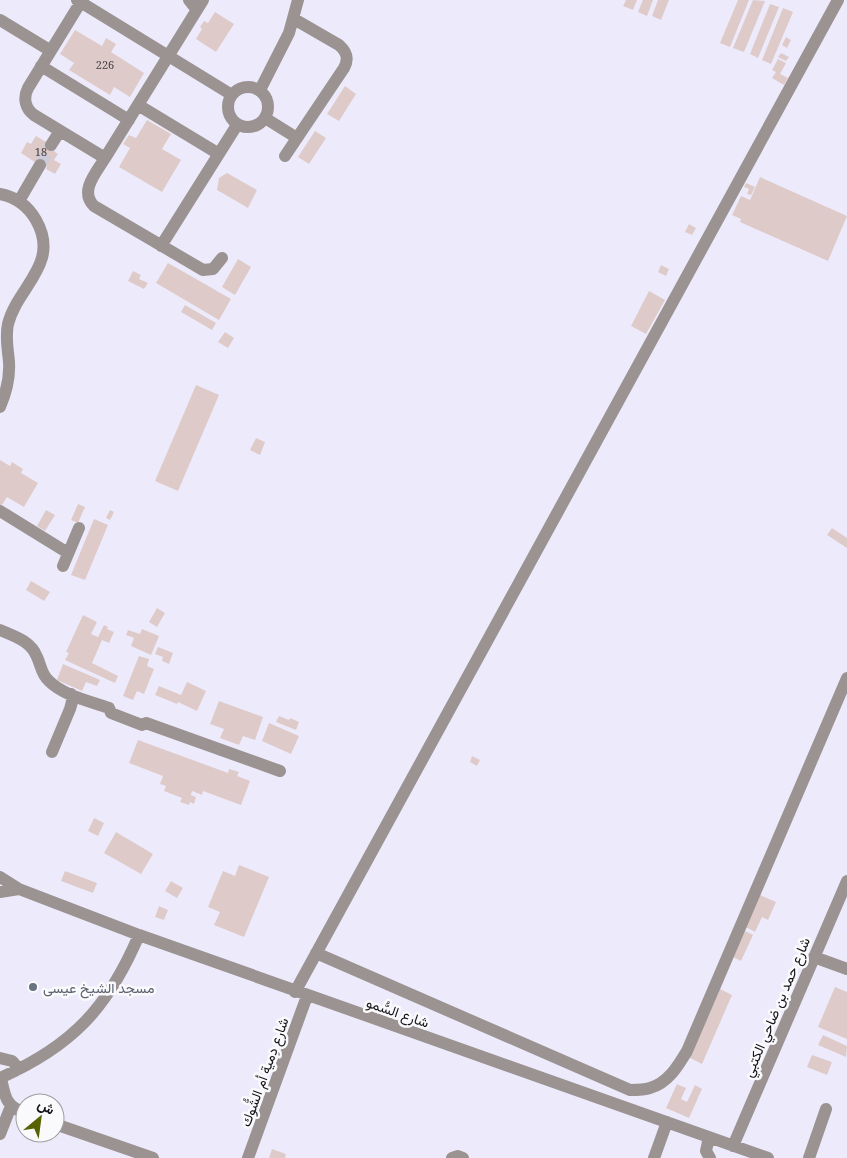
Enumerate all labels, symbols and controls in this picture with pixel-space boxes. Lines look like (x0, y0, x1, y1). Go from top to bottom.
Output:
house number: 226 (96, 57, 114, 72)
house number: 18 (35, 144, 47, 159)
street label: شارع حمد بن ضاحي الكتبي (738, 934, 817, 1081)
place label: مسجد الشيخ عيسى (43, 978, 154, 999)
marker: مسجد الشيخ عيسى (27, 981, 39, 993)
street label: شارع السُّمو (363, 992, 432, 1033)
street label: شارع دِمية أم الشُّوك (235, 1015, 294, 1130)
north arrow (15, 1093, 65, 1143)
text: ش (35, 1094, 59, 1119)

